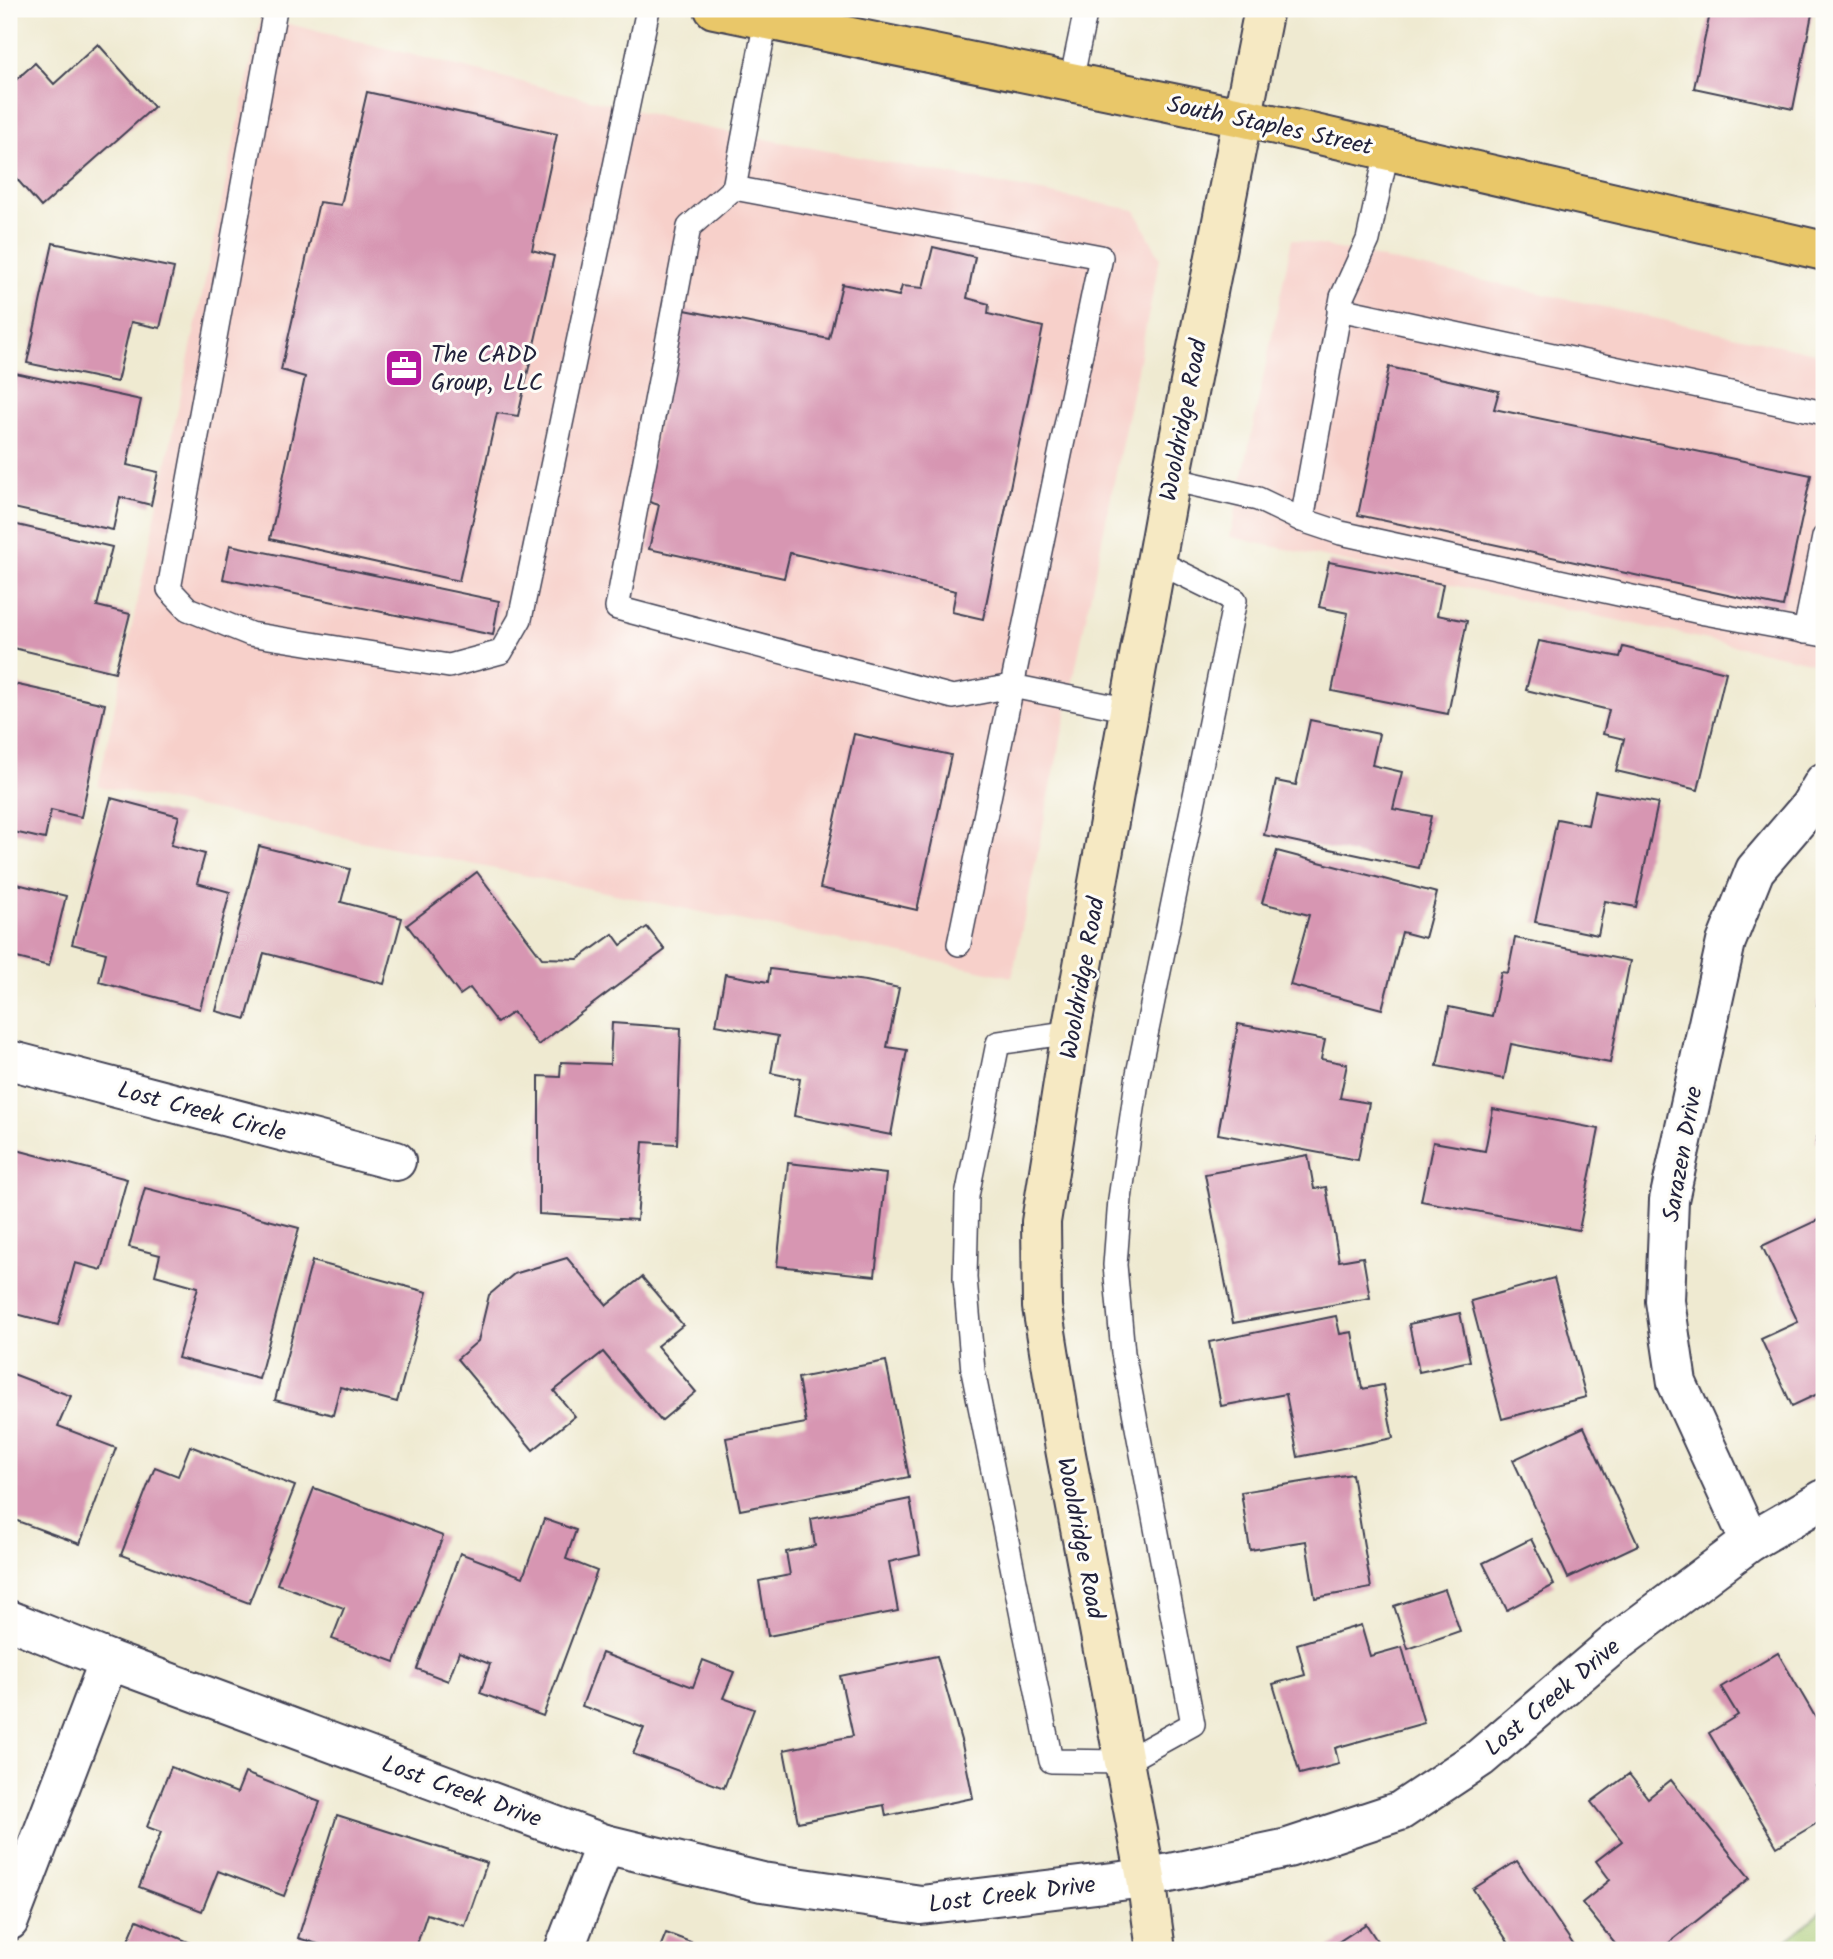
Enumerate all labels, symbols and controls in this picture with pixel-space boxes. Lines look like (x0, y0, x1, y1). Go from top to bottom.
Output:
street label: South Staples Street (1163, 86, 1377, 167)
street label: Wooldridge Road (1150, 335, 1219, 504)
place label: The CADD Group, LLC (431, 336, 543, 403)
office icon: The CADD Group, LLC (383, 347, 425, 389)
street label: Wooldridge Road (1050, 893, 1117, 1062)
street label: Lost Creek Circle (113, 1071, 291, 1154)
street label: Sarazen Drive (1652, 1083, 1715, 1225)
street label: Wooldridge Road (1045, 1454, 1115, 1623)
street label: Lost Creek Drive (1476, 1629, 1630, 1767)
street label: Lost Creek Drive (376, 1745, 547, 1840)
street label: Lost Creek Drive (926, 1866, 1098, 1925)

